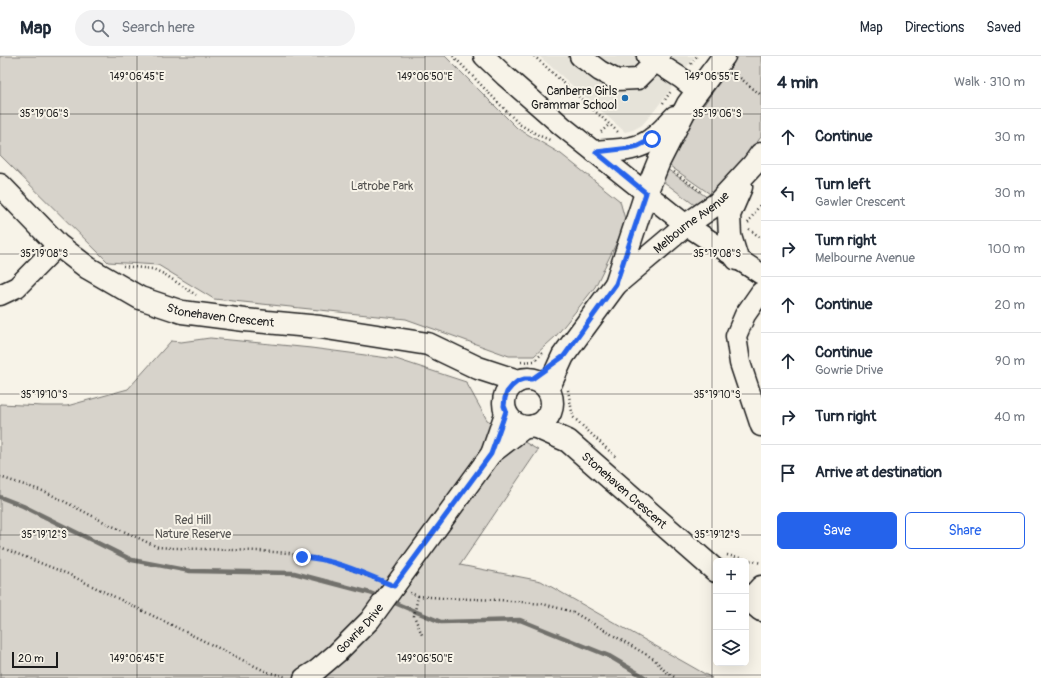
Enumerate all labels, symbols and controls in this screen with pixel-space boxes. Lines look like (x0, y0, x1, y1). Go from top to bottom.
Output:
search box (75, 10, 355, 46)
text: Map (20, 16, 51, 40)
icon: search (89, 17, 111, 39)
text: Search here (121, 18, 195, 37)
text: Map (860, 19, 883, 36)
text: Directions (905, 19, 964, 36)
text: Saved (986, 19, 1021, 36)
text: 149°06'45"E (110, 71, 164, 83)
text: 149°06'50"E (397, 71, 453, 83)
text: 149°06'55"E (685, 71, 739, 83)
text: 4 min (777, 72, 818, 93)
text: Walk · 310 m (954, 74, 1025, 90)
place label: Canberra Girls Grammar School (531, 84, 618, 113)
marker: Canberra Girls Grammar School (620, 93, 630, 103)
text: 35°19'06"S (20, 108, 69, 120)
text: 35°19'06"S (693, 108, 742, 120)
icon: ahead (777, 126, 799, 148)
text: Continue (815, 127, 873, 146)
text: 30 m (995, 129, 1025, 145)
route start (643, 130, 661, 148)
text: Turn left (815, 175, 871, 194)
park label: Latrobe Park (351, 179, 413, 194)
icon: left (777, 182, 799, 204)
text: 30 m (995, 185, 1025, 201)
street label: Melbourne Avenue (650, 188, 732, 257)
text: Gawler Crescent (815, 194, 905, 210)
text: Turn right (815, 231, 876, 250)
icon: right (777, 238, 799, 260)
text: 100 m (988, 241, 1025, 257)
text: 35°19'08"S (20, 248, 68, 260)
text: 35°19'08"S (693, 248, 741, 260)
text: Melbourne Avenue (815, 250, 915, 266)
icon: ahead (777, 294, 799, 316)
text: Continue (815, 295, 873, 314)
text: 20 m (994, 297, 1025, 313)
street label: Stonehaven Crescent (165, 300, 275, 330)
text: Continue (815, 343, 873, 362)
icon: ahead (777, 350, 799, 372)
text: 90 m (995, 353, 1025, 369)
text: Gowrie Drive (815, 362, 883, 378)
text: 35°19'10"S (20, 389, 68, 401)
text: 35°19'10"S (693, 389, 741, 401)
icon: right (777, 406, 799, 428)
text: Turn right (815, 407, 876, 426)
text: 40 m (994, 409, 1025, 425)
street label: Stonehaven Crescent (578, 449, 670, 532)
icon: arrive (777, 462, 799, 484)
text: Arrive at destination (815, 463, 942, 482)
button: Save (777, 512, 897, 549)
button: Share (905, 512, 1025, 549)
park label: Red Hill Nature Reserve (155, 513, 231, 542)
text: 35°19'12"S (21, 529, 67, 541)
text: 35°19'12"S (694, 529, 740, 541)
route end (293, 548, 311, 566)
map controls (713, 558, 749, 666)
button: + (713, 558, 749, 594)
button: − (713, 594, 749, 630)
street label: Gowrie Drive (333, 601, 387, 657)
button: layers (713, 630, 749, 666)
scale bar (12, 650, 58, 669)
text: 20 m (18, 652, 44, 665)
text: 149°06'45"E (110, 653, 164, 665)
text: 149°06'50"E (397, 653, 453, 665)

